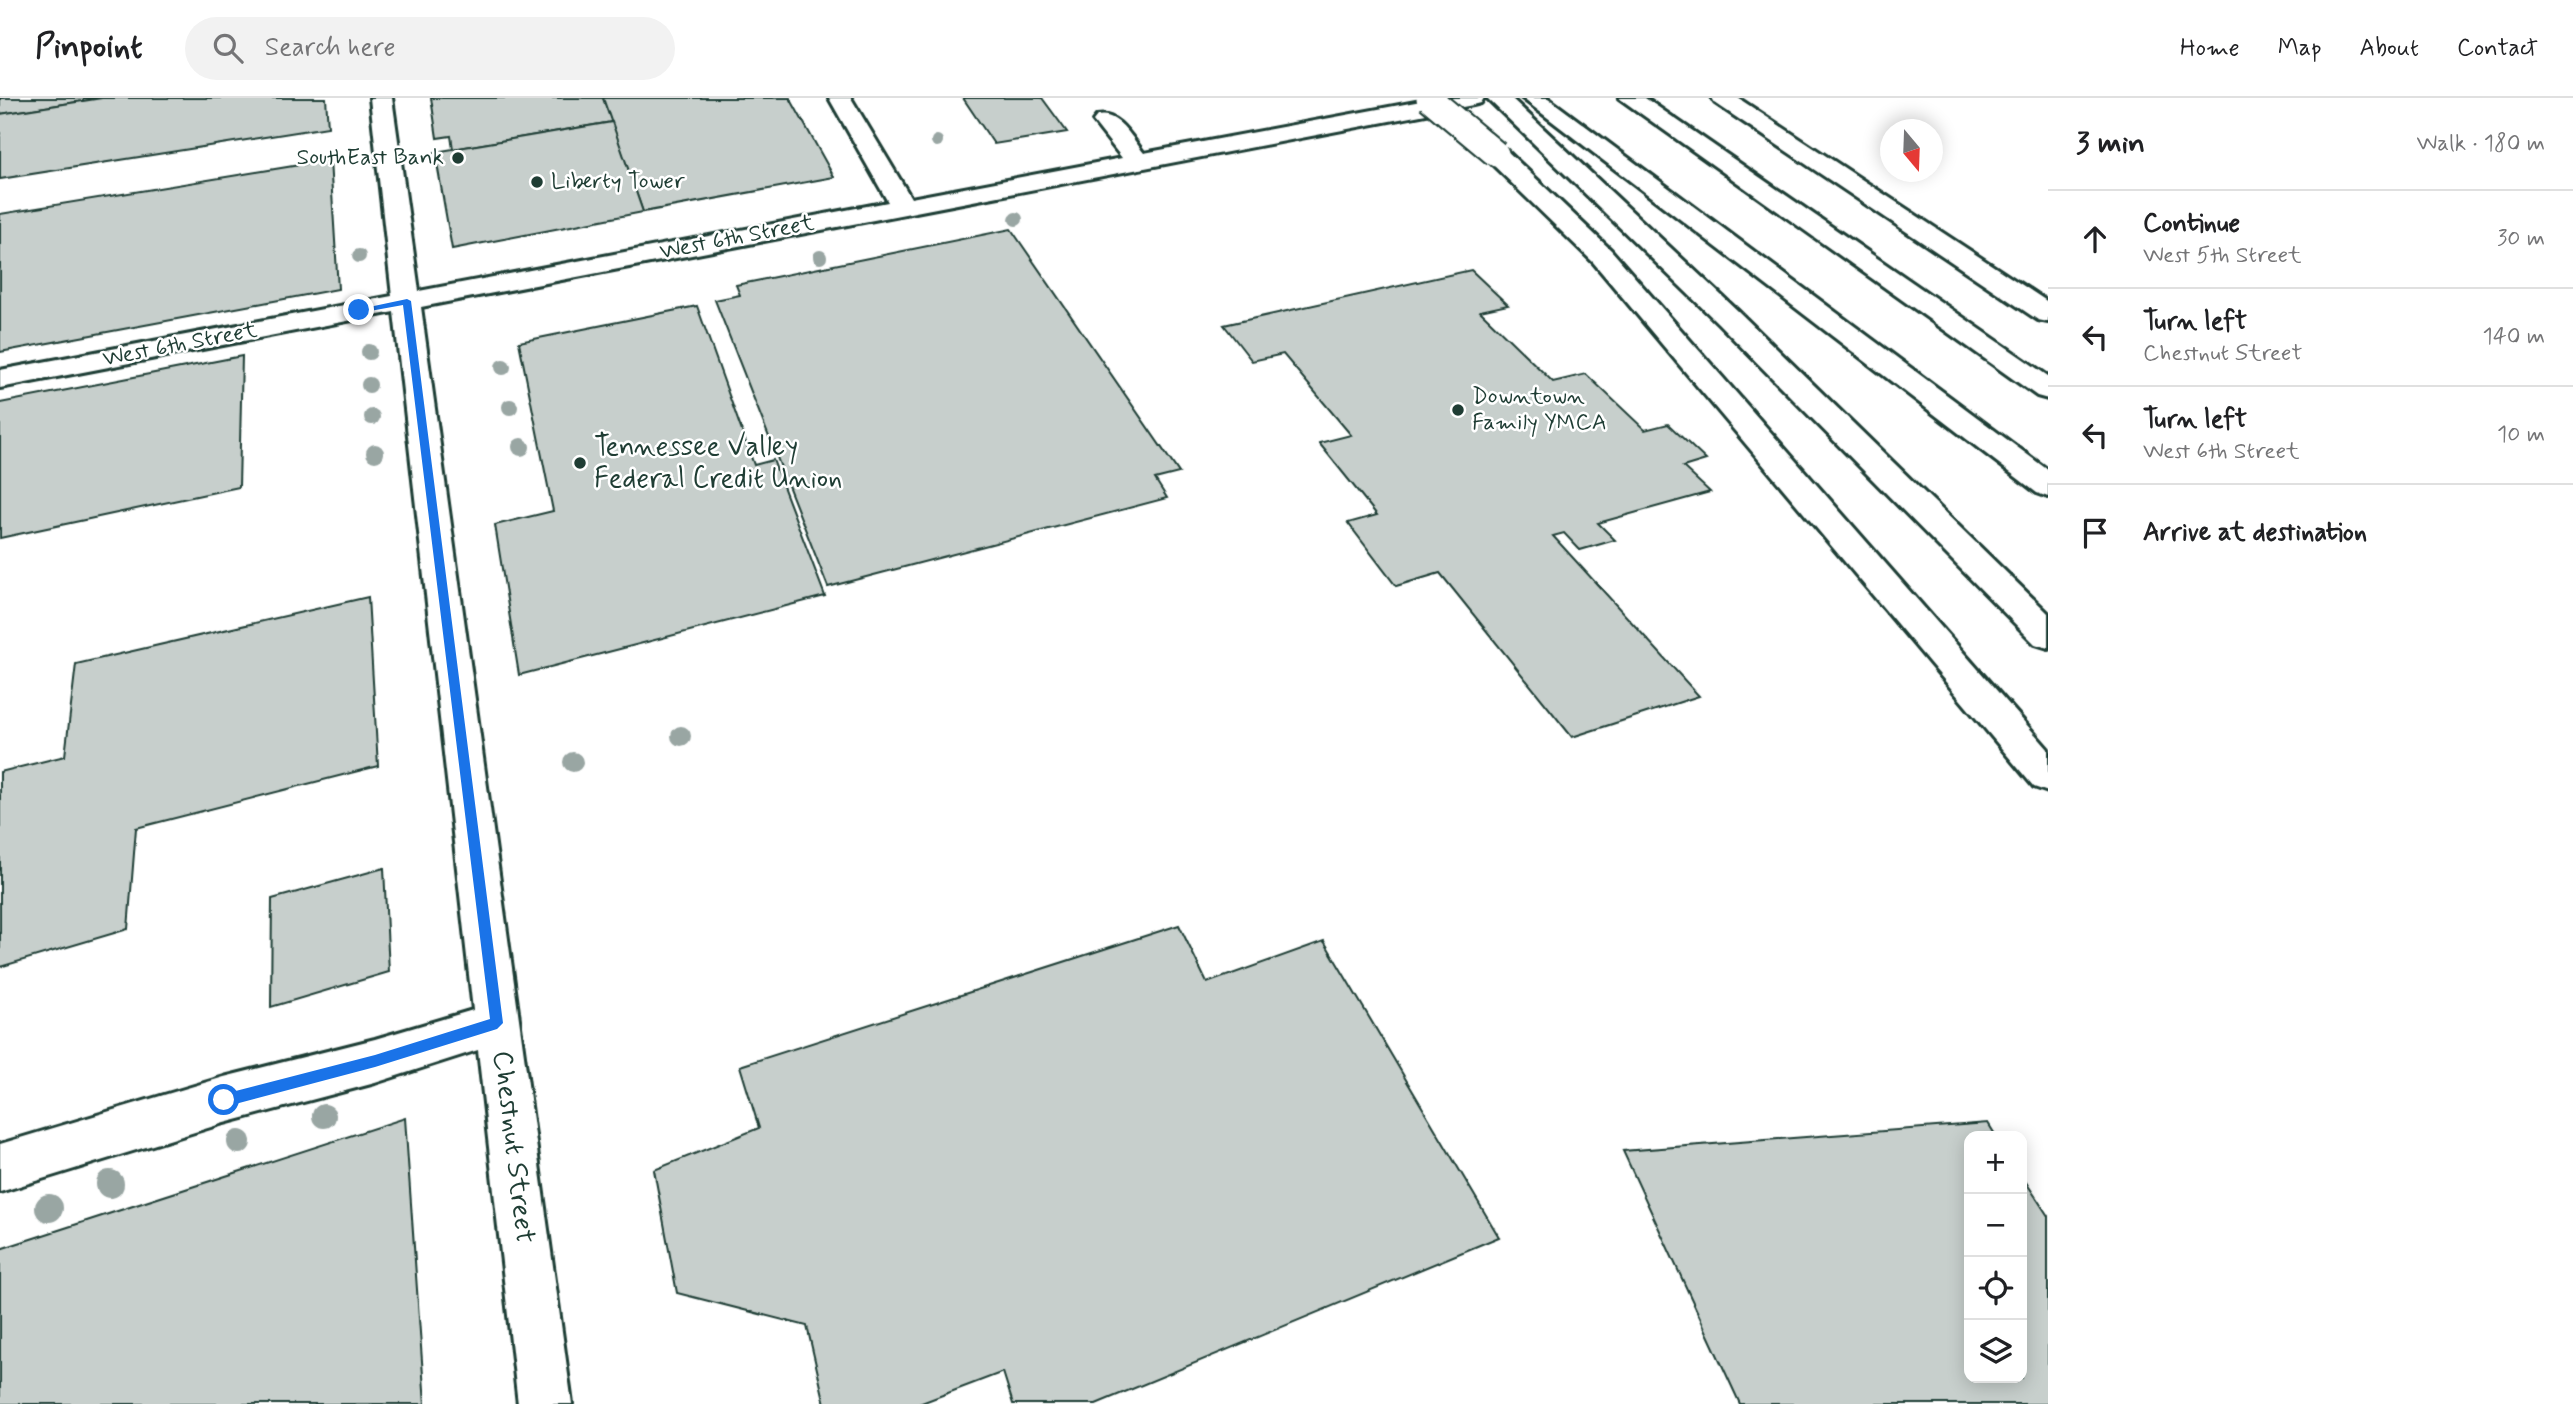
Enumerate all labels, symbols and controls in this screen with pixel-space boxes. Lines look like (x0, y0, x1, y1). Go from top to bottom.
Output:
search box (185, 17, 675, 80)
text: Pinpoint (35, 26, 143, 70)
icon: search (209, 29, 247, 67)
text: Search here (265, 31, 396, 65)
text: Home (2180, 33, 2240, 64)
text: Map (2278, 33, 2322, 64)
text: About (2360, 33, 2419, 64)
text: Contact (2457, 33, 2538, 64)
north arrow (1880, 119, 1943, 182)
text: 3 min (2076, 124, 2145, 163)
text: Walk · 180 m (2416, 129, 2545, 159)
place label: SouthEast Bank (297, 143, 444, 173)
marker: SouthEast Bank (450, 150, 466, 166)
place label: Liberty Tower (551, 167, 685, 197)
marker: Liberty Tower (529, 174, 545, 190)
text: Continue (2143, 207, 2240, 241)
street label: West 6th Street (657, 208, 817, 268)
icon: ahead (2076, 220, 2114, 258)
text: 30 m (2497, 224, 2545, 254)
text: West 5th Street (2143, 241, 2302, 271)
route end (343, 294, 374, 325)
text: Turn left (2143, 305, 2247, 339)
street label: West 6th Street (100, 315, 260, 375)
icon: left (2076, 318, 2114, 356)
text: 140 m (2482, 322, 2545, 352)
text: Chestnut Street (2143, 339, 2302, 369)
place label: Downtown Family YMCA (1472, 382, 1607, 438)
marker: Downtown Family YMCA (1450, 402, 1466, 418)
text: Turn left (2143, 403, 2247, 437)
icon: left (2076, 416, 2114, 454)
text: 10 m (2497, 420, 2545, 450)
place label: Tennessee Valley Federal Credit Union (594, 429, 842, 498)
text: West 6th Street (2143, 437, 2300, 467)
marker: Tennessee Valley Federal Credit Union (572, 455, 588, 471)
icon: arrive (2076, 514, 2114, 552)
text: Arrive at destination (2143, 516, 2367, 550)
street label: Chestnut Street (483, 1049, 543, 1245)
route start (208, 1084, 239, 1115)
map controls (1964, 1131, 2027, 1383)
button: + (1964, 1131, 2027, 1194)
button: − (1964, 1194, 2027, 1257)
button: locate (1964, 1257, 2027, 1320)
button: layers (1964, 1320, 2027, 1383)

